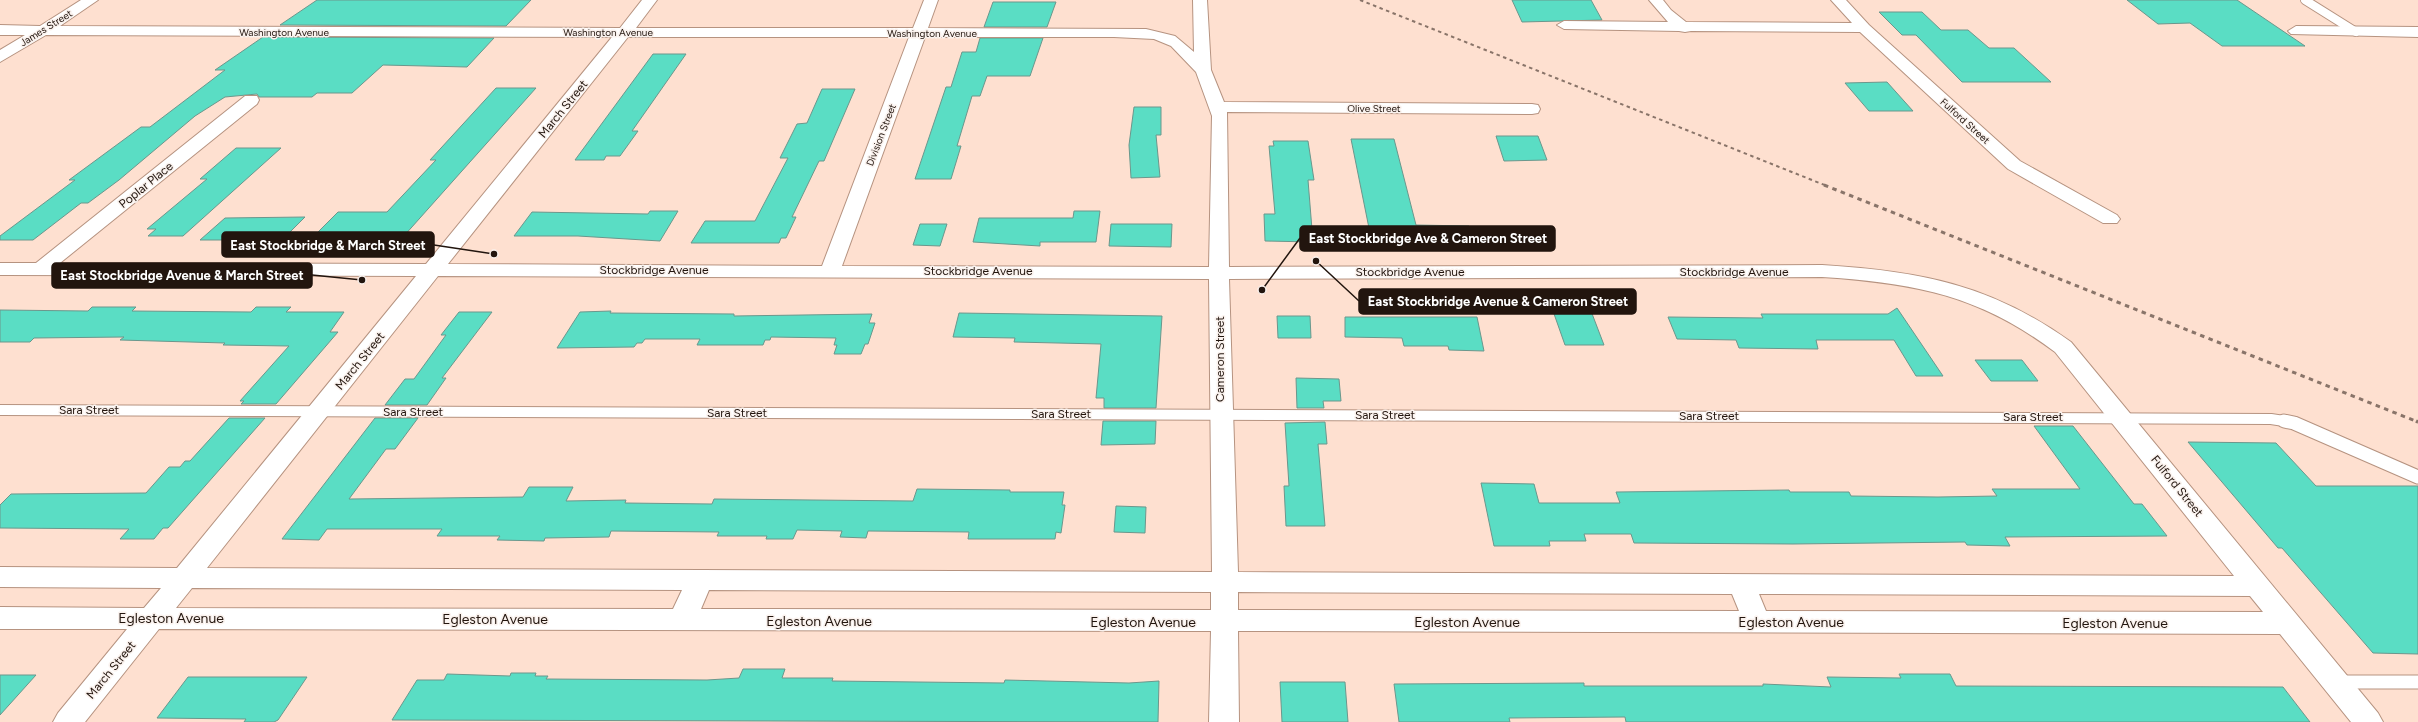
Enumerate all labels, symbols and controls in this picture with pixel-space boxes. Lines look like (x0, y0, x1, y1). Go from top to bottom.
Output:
street label: James Street (17, 7, 75, 49)
street label: Washington Avenue (239, 26, 329, 39)
street label: Washington Avenue (563, 26, 653, 39)
street label: Washington Avenue (887, 27, 977, 40)
street label: March Street (536, 77, 591, 141)
street label: Fulford Street (1938, 95, 1993, 147)
street label: Division Street (863, 102, 899, 168)
street label: Olive Street (1347, 102, 1401, 115)
street label: Poplar Place (116, 159, 176, 211)
callout: East Stockbridge Ave & Cameron Street (1300, 226, 1555, 251)
text: East Stockbridge Ave & Cameron Street (1309, 231, 1547, 246)
callout: East Stockbridge & March Street (222, 232, 434, 257)
text: East Stockbridge & March Street (230, 238, 426, 253)
callout: East Stockbridge Avenue & March Street (52, 263, 312, 288)
street label: Stockbridge Avenue (599, 263, 709, 277)
street label: Stockbridge Avenue (923, 264, 1033, 278)
street label: Stockbridge Avenue (1355, 265, 1465, 279)
street label: Stockbridge Avenue (1679, 265, 1789, 279)
text: East Stockbridge Avenue & March Street (60, 268, 304, 283)
callout: East Stockbridge Avenue & Cameron Street (1359, 289, 1636, 314)
text: East Stockbridge Avenue & Cameron Street (1368, 294, 1628, 309)
street label: Cameron Street (1213, 316, 1227, 402)
street label: March Street (333, 329, 388, 393)
street label: Sara Street (59, 403, 120, 417)
street label: Sara Street (383, 405, 444, 419)
street label: Sara Street (707, 406, 768, 420)
street label: Sara Street (1031, 407, 1092, 421)
street label: Sara Street (1355, 408, 1416, 422)
street label: Sara Street (1679, 409, 1740, 423)
street label: Sara Street (2003, 410, 2064, 424)
street label: Fulford Street (2148, 453, 2206, 520)
street label: Egleston Avenue (118, 610, 224, 627)
street label: Egleston Avenue (442, 611, 548, 628)
street label: Egleston Avenue (766, 613, 872, 630)
street label: Egleston Avenue (1090, 614, 1196, 631)
street label: Egleston Avenue (1414, 614, 1520, 631)
street label: Egleston Avenue (1738, 614, 1844, 631)
street label: Egleston Avenue (2062, 615, 2168, 632)
street label: March Street (84, 638, 139, 702)

